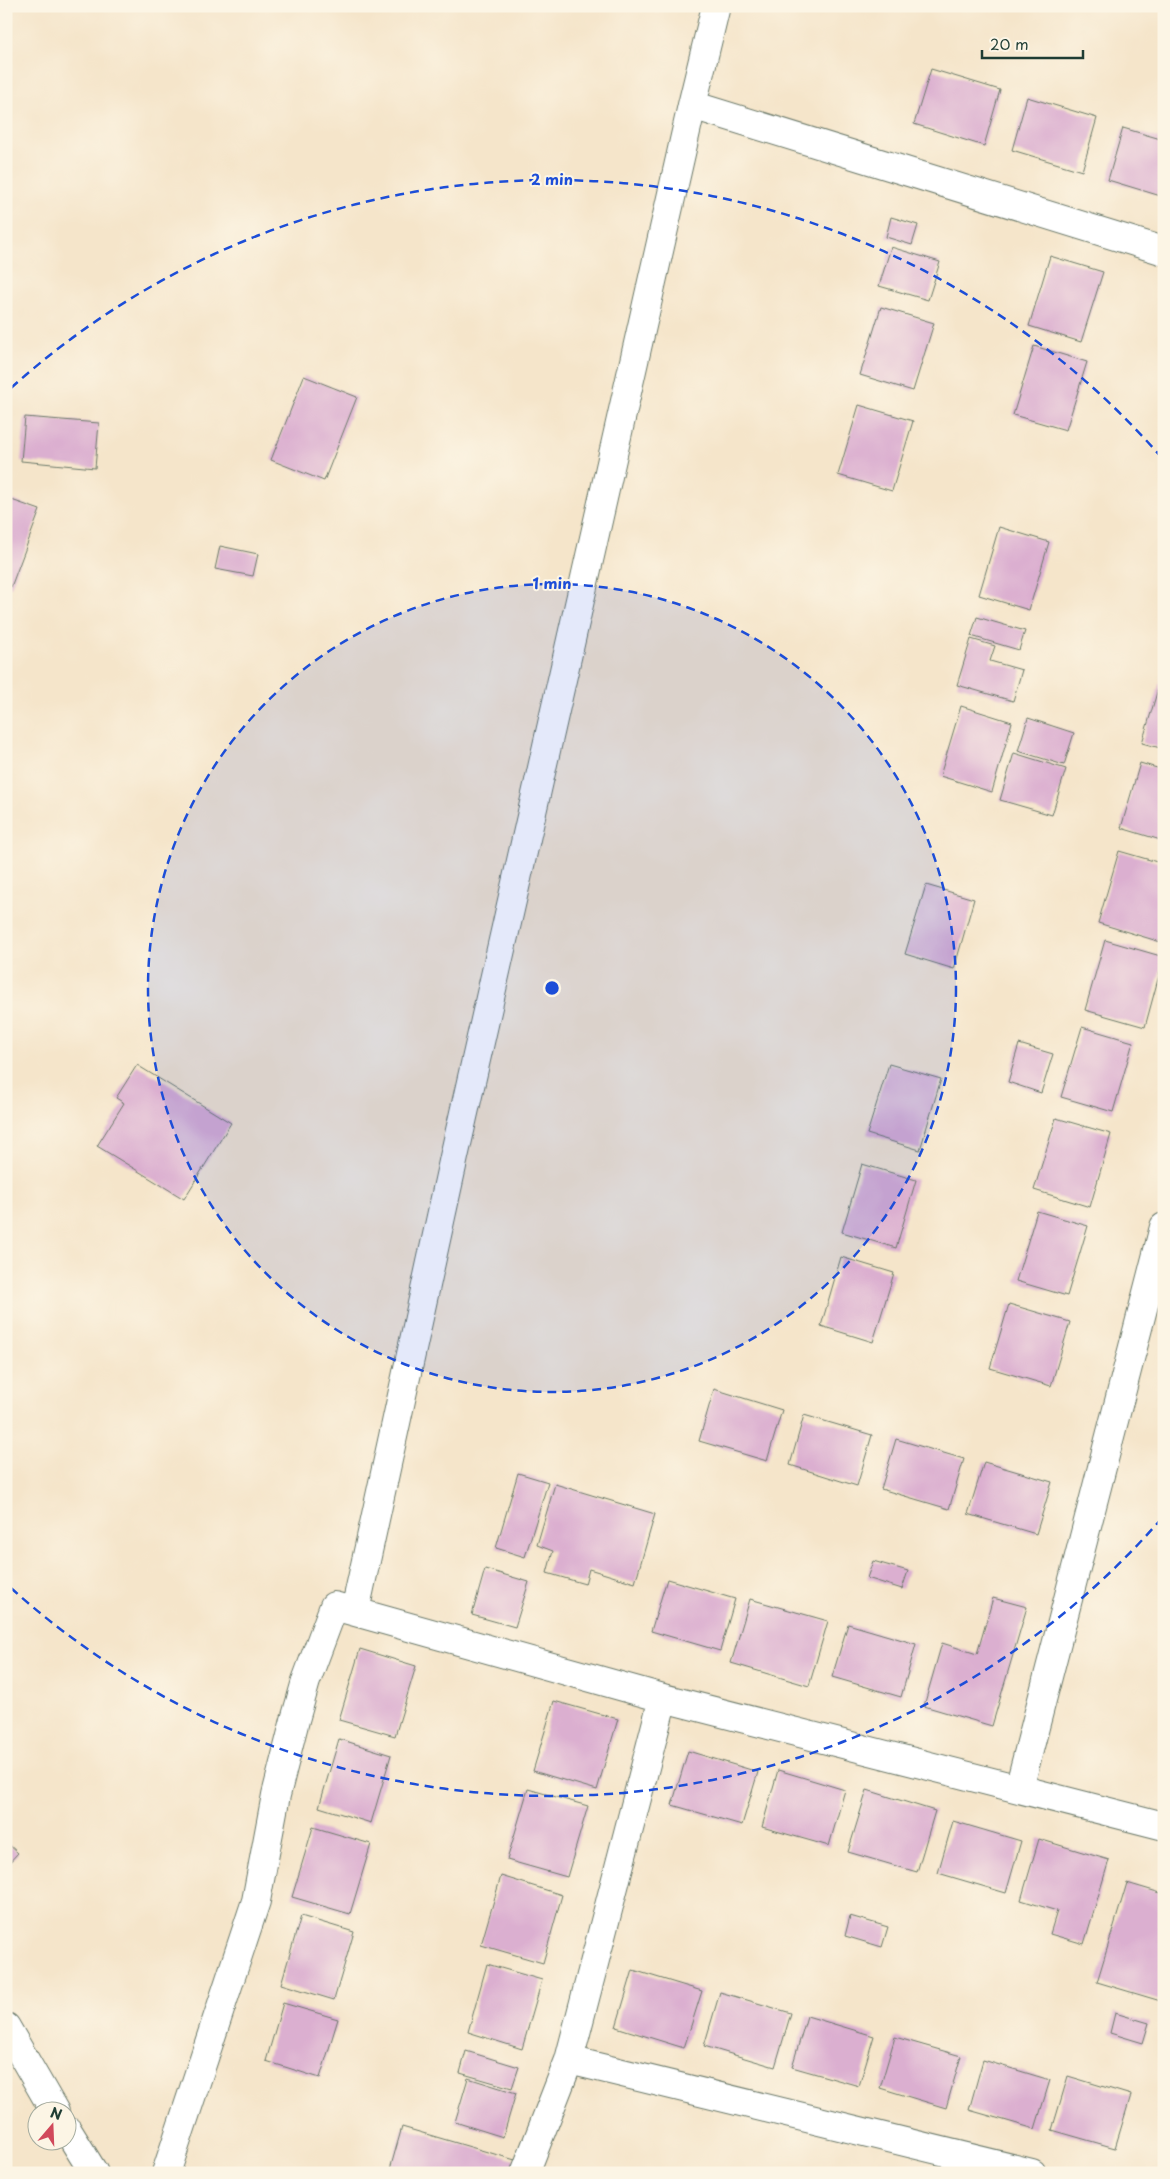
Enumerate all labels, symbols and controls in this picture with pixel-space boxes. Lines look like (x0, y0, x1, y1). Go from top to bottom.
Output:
scale bar (982, 28, 1084, 60)
text: 20 m (990, 32, 1029, 55)
text: 2 min (531, 167, 573, 190)
text: 1 min (533, 571, 571, 594)
centre of rings (543, 979, 561, 997)
north arrow (28, 2102, 78, 2152)
text: N (48, 2102, 65, 2125)

